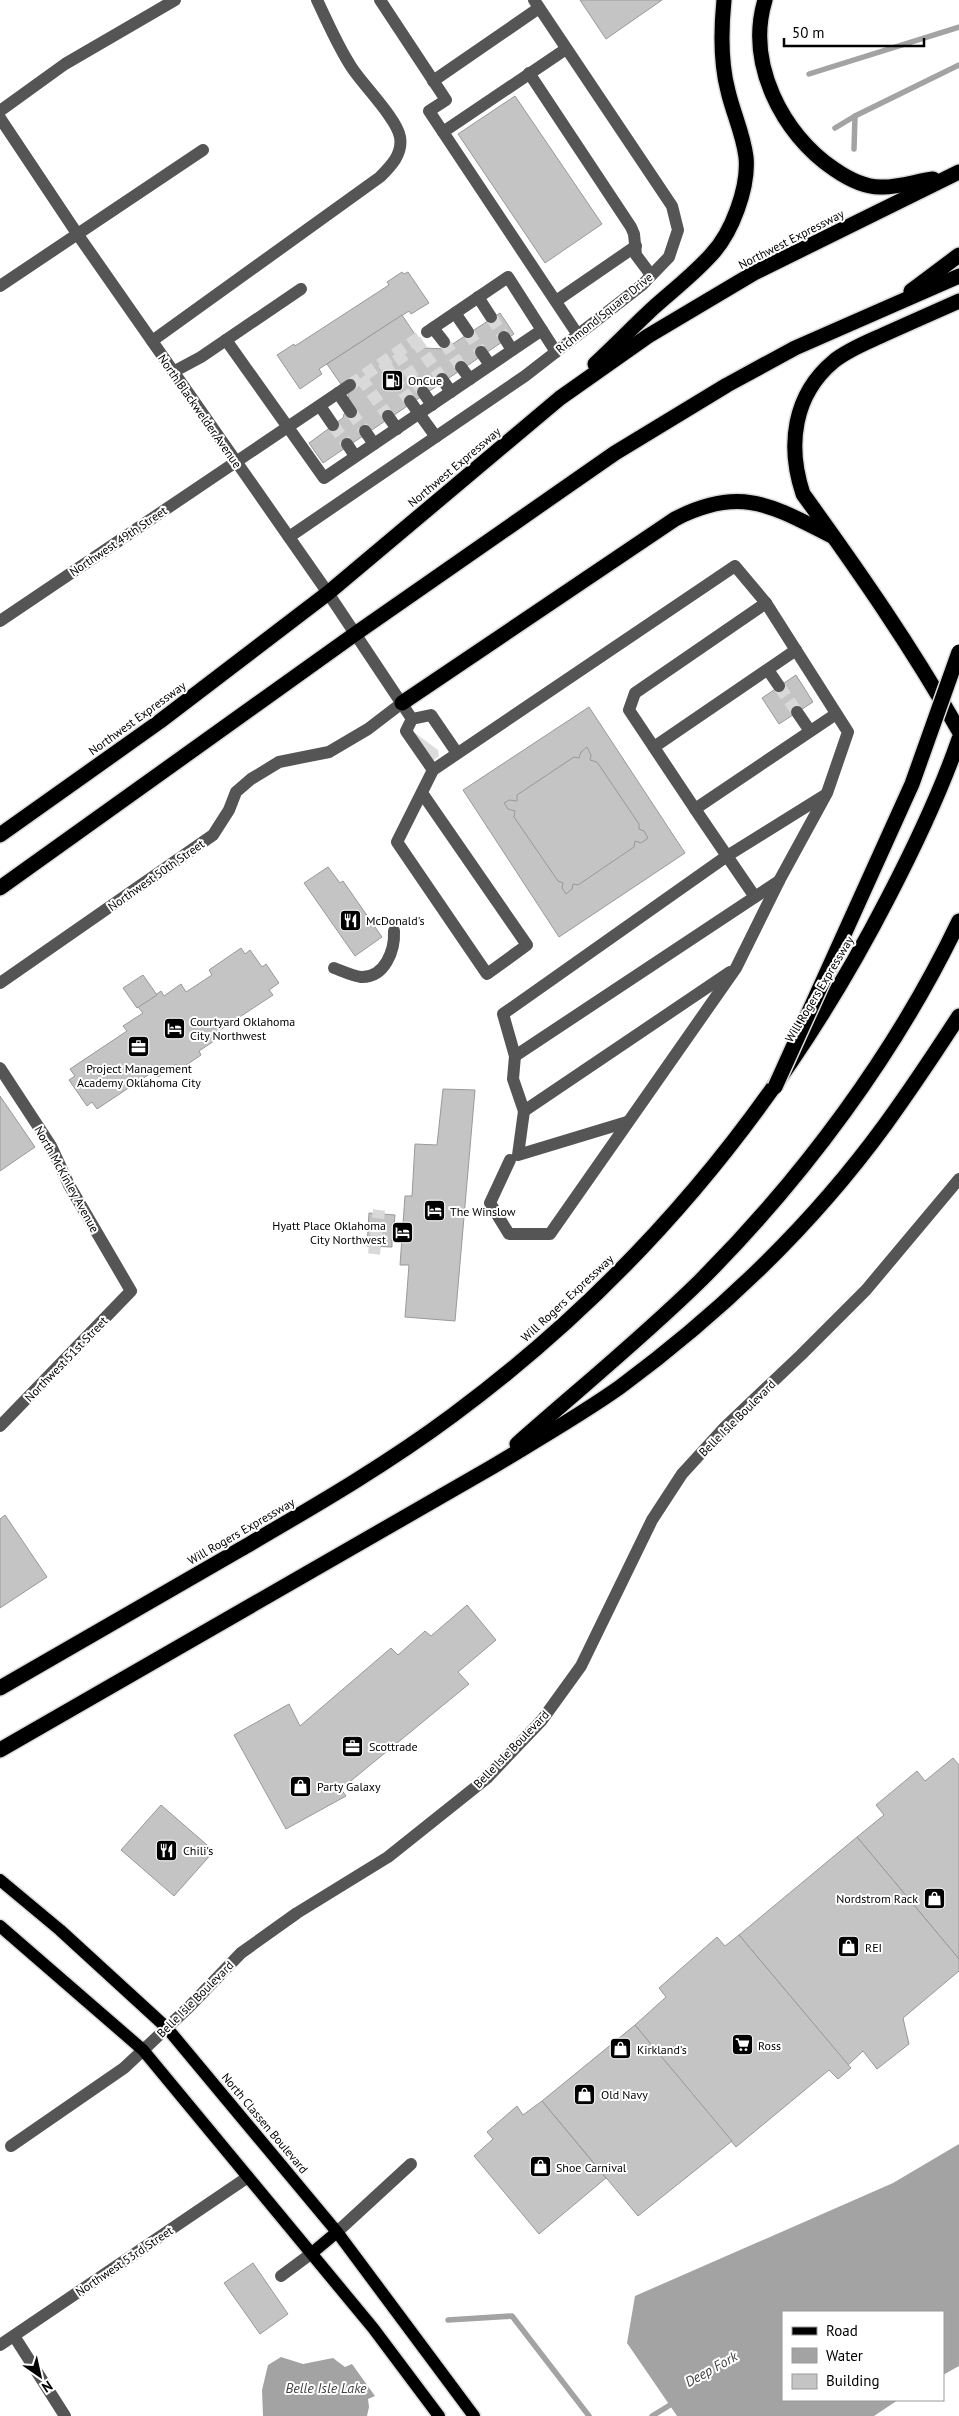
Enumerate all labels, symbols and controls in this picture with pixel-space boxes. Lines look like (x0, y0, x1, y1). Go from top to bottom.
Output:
scale bar (784, 15, 924, 47)
text: 50 m (792, 23, 825, 42)
street label: Northwest Expressway (736, 206, 847, 272)
street label: Richmond Square Drive (553, 269, 655, 357)
street label: North Blackwelder Avenue (155, 351, 245, 471)
fuel station icon: OnCue (380, 368, 404, 392)
place label: OnCue (408, 373, 442, 388)
street label: Northwest Expressway (405, 424, 504, 510)
street label: Northwest 49th Street (66, 503, 170, 579)
street label: Northwest Expressway (85, 677, 189, 758)
street label: Northwest 50th Street (105, 836, 207, 914)
restaurant icon: McDonald's (338, 908, 362, 932)
place label: McDonald's (366, 913, 425, 928)
street label: Will Rogers Expressway (781, 933, 857, 1045)
place label: Courtyard Oklahoma City Northwest (190, 1014, 295, 1043)
hotel icon: Courtyard Oklahoma City Northwest (162, 1016, 186, 1040)
office icon: Project Management Academy Oklahoma City (127, 1035, 151, 1059)
place label: Project Management Academy Oklahoma City (77, 1061, 201, 1090)
street label: North McKinley Avenue (31, 1123, 103, 1235)
hotel icon: The Winslow (422, 1199, 446, 1223)
place label: The Winslow (450, 1204, 516, 1219)
place label: Hyatt Place Oklahoma City Northwest (272, 1218, 386, 1247)
hotel icon: Hyatt Place Oklahoma City Northwest (390, 1220, 414, 1244)
street label: Will Rogers Expressway (518, 1251, 617, 1345)
street label: Northwest 51st Street (21, 1313, 111, 1405)
street label: Belle Isle Boulevard (696, 1377, 778, 1459)
street label: Will Rogers Expressway (185, 1494, 297, 1568)
street label: Belle Isle Boulevard (470, 1707, 552, 1791)
office icon: Scottrade (341, 1734, 365, 1758)
place label: Scottrade (369, 1739, 418, 1754)
shop icon: Party Galaxy (289, 1774, 313, 1798)
place label: Party Galaxy (317, 1779, 381, 1794)
restaurant icon: Chili's (155, 1838, 179, 1862)
place label: Chili's (183, 1843, 213, 1858)
shop icon: Nordstrom Rack (922, 1886, 946, 1910)
place label: Nordstrom Rack (836, 1891, 918, 1906)
shop icon: REI (837, 1935, 861, 1959)
place label: REI (865, 1940, 882, 1955)
street label: Belle Isle Boulevard (154, 1958, 236, 2040)
supermarket icon: Ross (730, 2033, 754, 2057)
shop icon: Kirkland's (609, 2037, 633, 2061)
place label: Ross (758, 2038, 781, 2053)
place label: Kirkland's (637, 2042, 687, 2057)
street label: North Classen Boulevard (219, 2070, 311, 2176)
shop icon: Old Navy (573, 2082, 597, 2106)
place label: Old Navy (601, 2087, 648, 2102)
shop icon: Shoe Carnival (528, 2155, 552, 2179)
place label: Shoe Carnival (556, 2160, 627, 2175)
street label: Northwest 53rd Street (72, 2223, 176, 2299)
legend (782, 2311, 944, 2401)
text: Road (826, 2321, 858, 2340)
text: Water (826, 2346, 863, 2365)
water label: Deep Fork (682, 2347, 741, 2391)
north arrow (15, 2351, 65, 2401)
text: Building (826, 2371, 880, 2390)
text: N (38, 2377, 56, 2397)
water label: Belle Isle Lake (285, 2379, 367, 2397)

